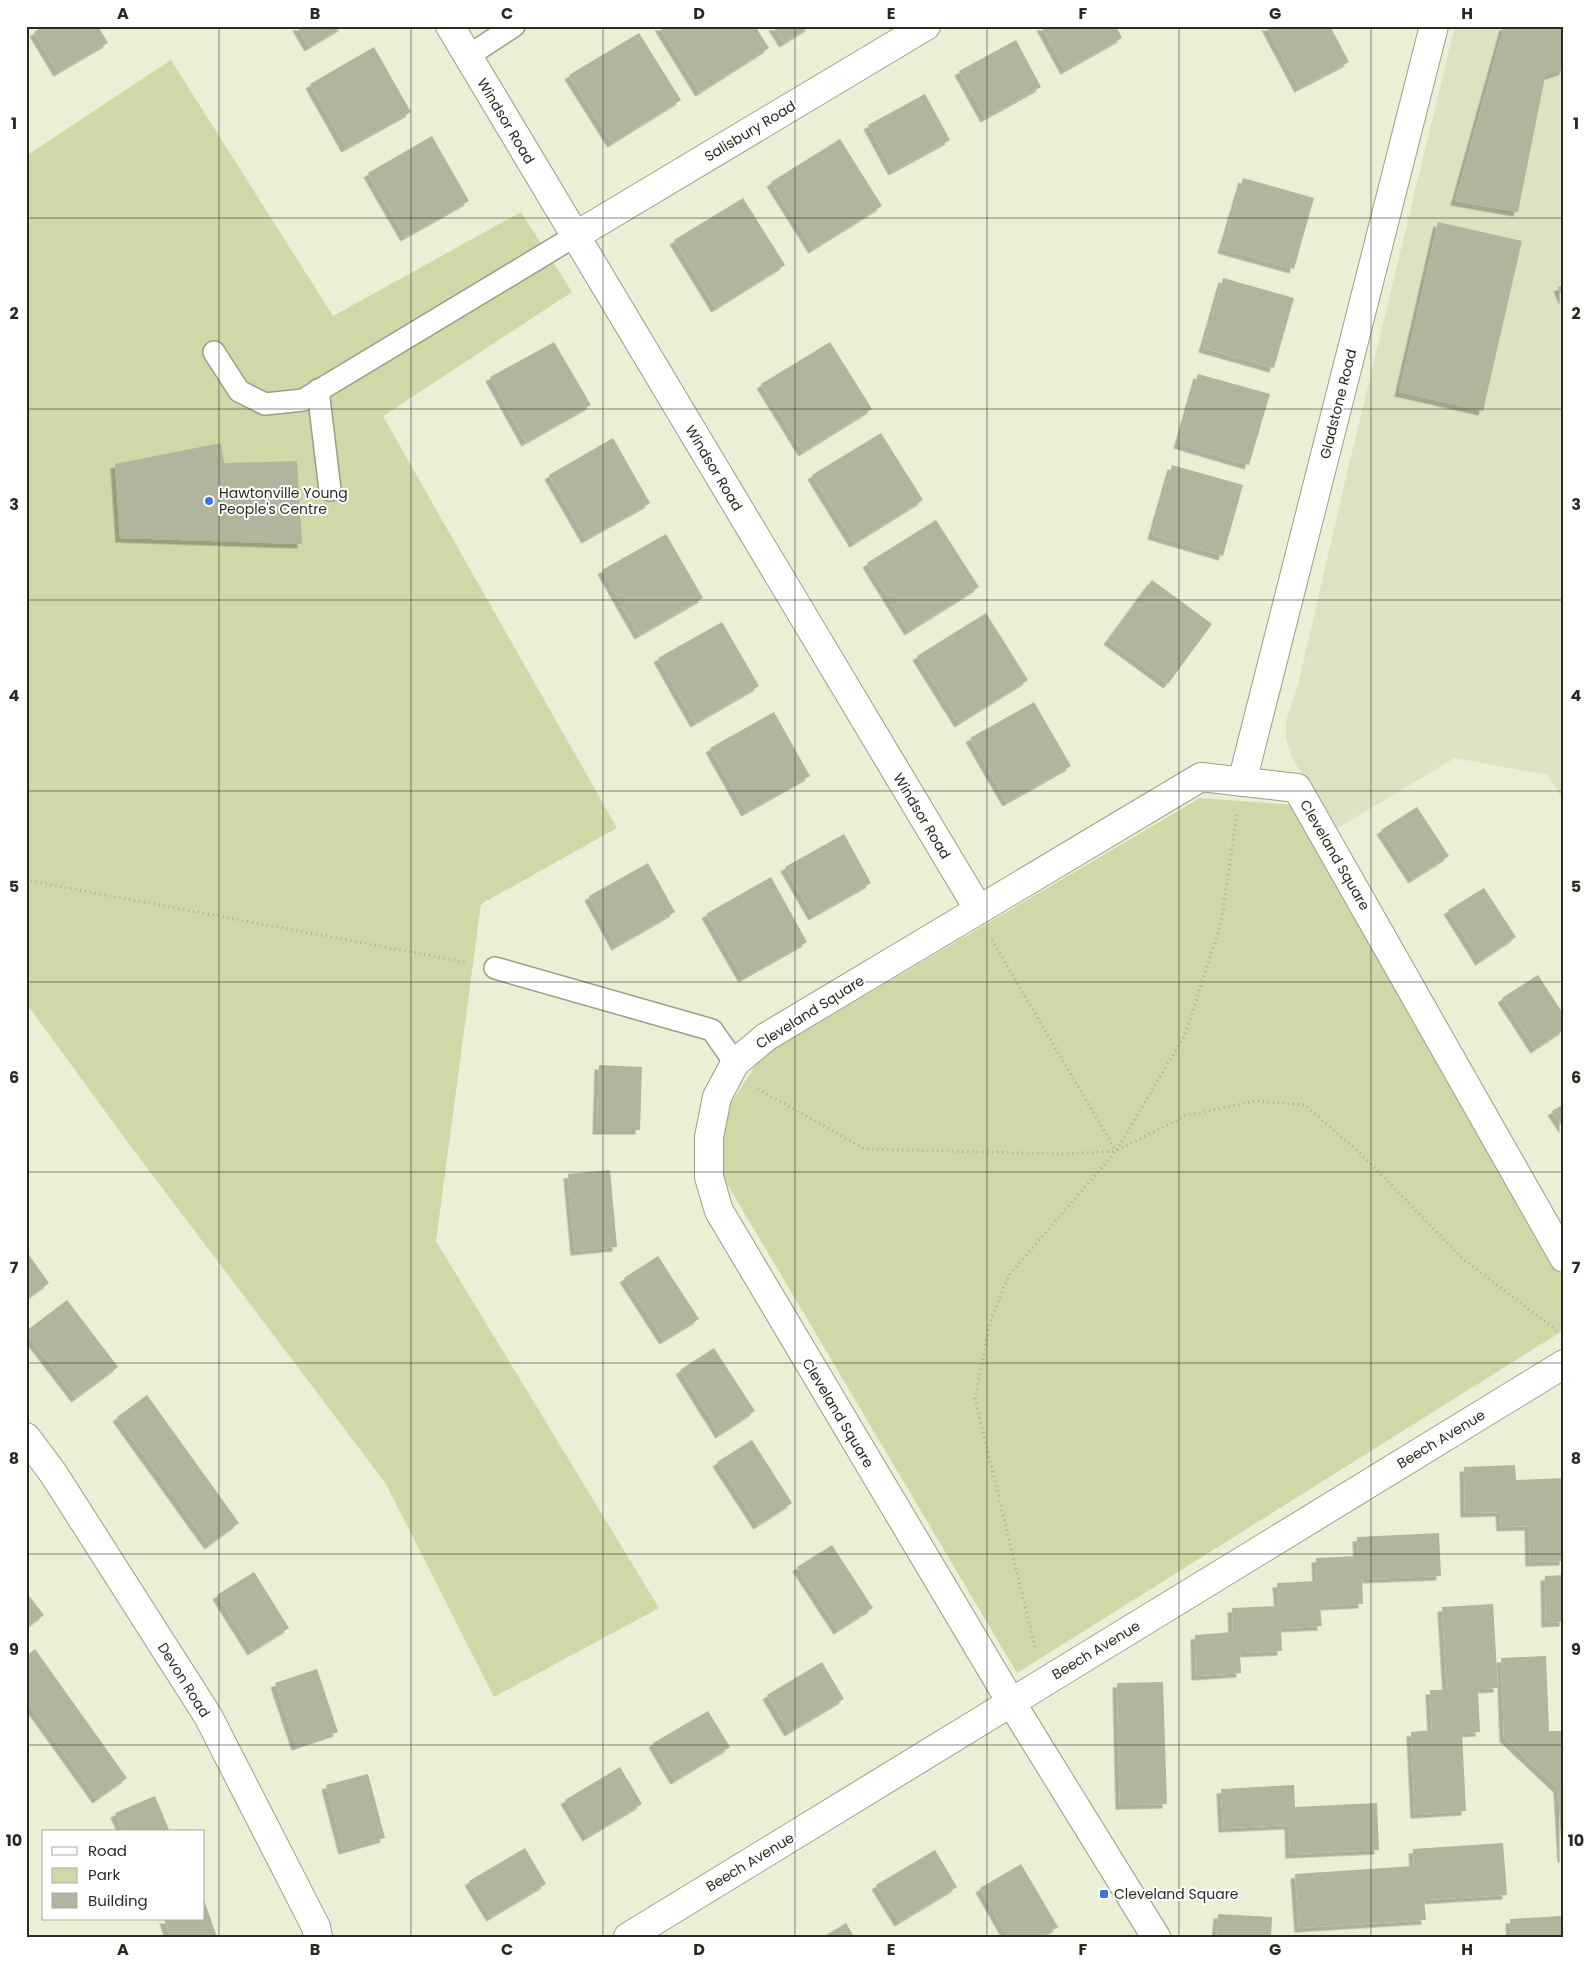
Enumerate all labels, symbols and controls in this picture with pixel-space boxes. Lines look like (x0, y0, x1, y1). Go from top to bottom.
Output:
text: A (117, 2, 129, 25)
text: B (310, 2, 320, 25)
text: C (501, 2, 513, 25)
text: D (693, 2, 705, 25)
text: E (887, 2, 895, 25)
text: F (1079, 2, 1088, 25)
text: G (1269, 2, 1281, 25)
text: H (1461, 2, 1473, 25)
street label: Windsor Road (472, 74, 540, 168)
street label: Salisbury Road (700, 96, 800, 166)
text: 1 (11, 112, 17, 135)
text: 1 (1573, 112, 1579, 135)
text: 2 (9, 302, 19, 325)
text: 2 (1571, 302, 1581, 325)
street label: Gladstone Road (1315, 347, 1361, 461)
street label: Windsor Road (680, 421, 748, 515)
place label: Hawtonville Young People's Centre (219, 483, 348, 519)
text: 3 (9, 493, 19, 516)
text: 3 (1571, 493, 1581, 516)
marker: Hawtonville Young People's Centre (203, 495, 215, 507)
text: 4 (9, 684, 20, 707)
text: 4 (1571, 684, 1582, 707)
street label: Windsor Road (888, 769, 956, 863)
street label: Cleveland Square (1295, 796, 1375, 914)
text: 5 (9, 875, 19, 898)
text: 5 (1571, 875, 1581, 898)
street label: Cleveland Square (752, 970, 868, 1053)
text: 6 (9, 1066, 19, 1089)
text: 6 (1571, 1066, 1581, 1089)
text: 7 (10, 1256, 19, 1279)
text: 7 (1572, 1256, 1581, 1279)
street label: Cleveland Square (797, 1354, 879, 1472)
street label: Beech Avenue (1393, 1405, 1489, 1473)
text: 8 (9, 1447, 19, 1470)
text: 8 (1571, 1447, 1581, 1470)
street label: Beech Avenue (1048, 1616, 1144, 1684)
text: 9 (9, 1638, 19, 1661)
text: 9 (1571, 1638, 1581, 1661)
street label: Devon Road (153, 1639, 215, 1721)
street label: Beech Avenue (702, 1828, 798, 1896)
text: 10 (6, 1829, 22, 1852)
text: 10 (1568, 1829, 1584, 1852)
legend (42, 1830, 205, 1920)
text: Road (88, 1840, 127, 1861)
text: Park (88, 1864, 120, 1885)
place label: Cleveland Square (1114, 1884, 1239, 1904)
marker: Cleveland Square (1098, 1888, 1110, 1900)
text: Building (88, 1890, 148, 1911)
text: A (117, 1938, 129, 1961)
text: B (310, 1938, 320, 1961)
text: C (501, 1938, 513, 1961)
text: D (693, 1938, 705, 1961)
text: E (887, 1938, 895, 1961)
text: F (1079, 1938, 1088, 1961)
text: G (1269, 1938, 1281, 1961)
text: H (1461, 1938, 1473, 1961)

